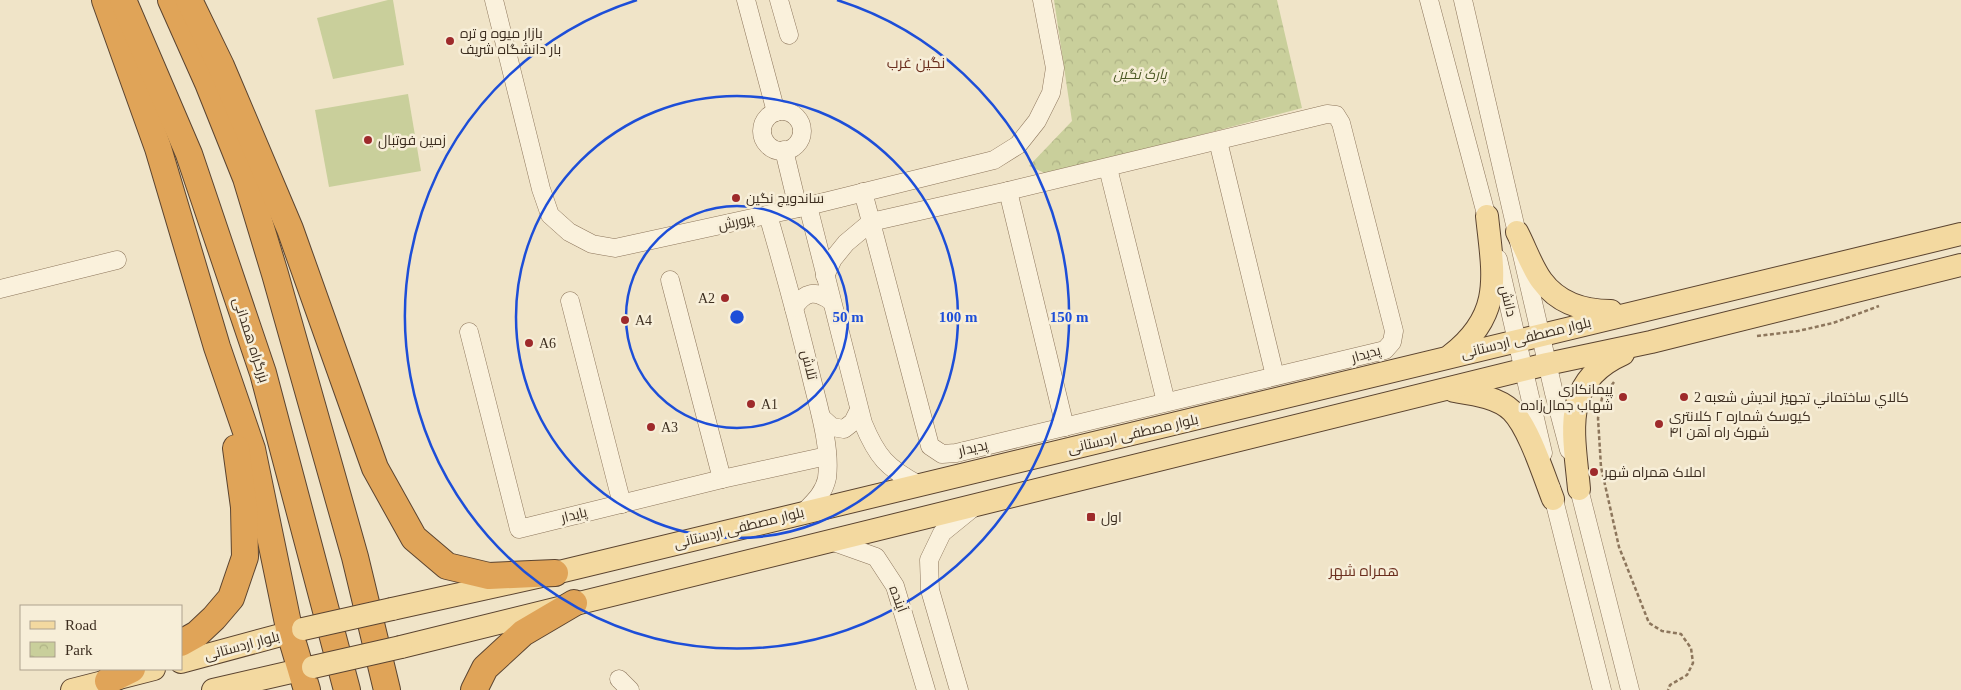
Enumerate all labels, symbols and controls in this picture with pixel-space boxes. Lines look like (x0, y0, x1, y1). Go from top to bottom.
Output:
place label: بازار میوه و تره بار دانشگاه شریف (460, 26, 561, 57)
marker: بازار میوه و تره بار دانشگاه شریف (444, 35, 456, 47)
district label: نگین غرب (887, 55, 945, 73)
park label: پارک نگین (1113, 67, 1168, 84)
place label: زمین فوتبال (378, 133, 446, 149)
marker: زمین فوتبال (362, 134, 374, 146)
place label: ساندویج نگین (746, 191, 824, 207)
marker: ساندویج نگین (730, 192, 742, 204)
street label: پرورش (717, 211, 756, 235)
street label: دانش (1497, 284, 1519, 318)
place label: A2 (698, 291, 715, 306)
marker: A2 (719, 292, 731, 304)
street label: بزرگراه همدانی (230, 296, 272, 384)
centre of rings (728, 308, 746, 326)
text: 50 m (832, 309, 864, 325)
text: 100 m (939, 309, 978, 325)
text: 150 m (1050, 309, 1089, 325)
place label: A4 (635, 313, 652, 328)
marker: A4 (619, 314, 631, 326)
street label: بلوار مصطفی اردستانی (1459, 315, 1593, 361)
place label: A6 (539, 336, 556, 351)
marker: A6 (523, 337, 535, 349)
street label: پدیدار (1349, 343, 1383, 368)
street label: تلاش (798, 349, 820, 382)
place label: پیمانکاری شهاب جمال‌زاده (1520, 382, 1613, 414)
place label: كالاي ساختماني تجهيز انديش شعبه 2 (1694, 390, 1909, 409)
marker: پیمانکاری شهاب جمال‌زاده (1617, 391, 1629, 403)
marker: كالاي ساختماني تجهيز انديش شعبه 2 (1678, 391, 1690, 403)
place label: A1 (761, 397, 778, 412)
marker: A1 (745, 398, 757, 410)
place label: کیوسک شماره ۲ کلانتری ۴۱ شهرک راه آهن (1669, 409, 1811, 440)
street label: بلوار مصطفی اردستانی (1066, 412, 1200, 456)
marker: کیوسک شماره ۲ کلانتری ۴۱ شهرک راه آهن (1653, 418, 1665, 430)
place label: A3 (661, 420, 678, 435)
marker: A3 (645, 421, 657, 433)
street label: پدیدار (956, 437, 990, 461)
place label: املاک همراه شهر (1603, 465, 1706, 480)
marker: املاک همراه شهر (1588, 466, 1600, 478)
street label: پایدار (558, 504, 589, 528)
street label: بلوار مصطفی اردستانی (672, 505, 806, 551)
place label: اول (1101, 510, 1122, 526)
marker: اول (1085, 511, 1097, 523)
district label: همراه شهر (1328, 563, 1399, 581)
street label: آینده (886, 584, 910, 615)
legend (20, 605, 182, 670)
text: Road (65, 617, 97, 633)
street label: بلوار اردستانی (203, 629, 281, 663)
text: Park (65, 642, 93, 658)

